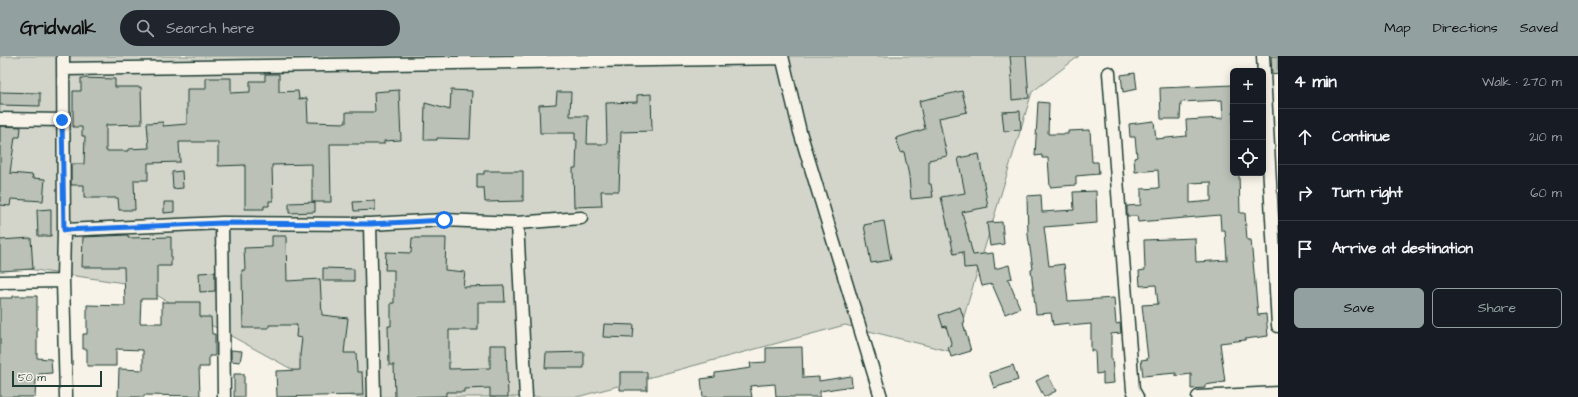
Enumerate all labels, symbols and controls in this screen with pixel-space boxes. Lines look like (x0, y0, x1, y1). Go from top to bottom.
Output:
search box (120, 10, 400, 46)
text: Gridwalk (20, 15, 96, 42)
icon: search (134, 17, 156, 39)
text: Search here (166, 18, 254, 39)
text: Map (1384, 18, 1411, 38)
text: Directions (1433, 18, 1498, 38)
text: Saved (1520, 18, 1558, 38)
map controls (1230, 68, 1266, 176)
button: + (1230, 68, 1266, 104)
text: 4 min (1294, 70, 1337, 94)
text: Walk · 270 m (1482, 73, 1562, 91)
button: − (1230, 104, 1266, 140)
route end (53, 111, 71, 129)
icon: ahead (1294, 126, 1316, 148)
text: Continue (1332, 126, 1390, 147)
text: 210 m (1529, 128, 1562, 146)
button: locate (1230, 140, 1266, 176)
icon: right (1294, 182, 1316, 204)
text: Turn right (1332, 182, 1403, 203)
text: 60 m (1530, 184, 1562, 202)
route start (435, 211, 453, 229)
icon: arrive (1294, 238, 1316, 260)
text: Arrive at destination (1332, 238, 1473, 259)
button: Save (1294, 288, 1424, 328)
button: Share (1432, 288, 1562, 328)
scale bar (12, 369, 102, 388)
text: 50 m (18, 370, 46, 385)

